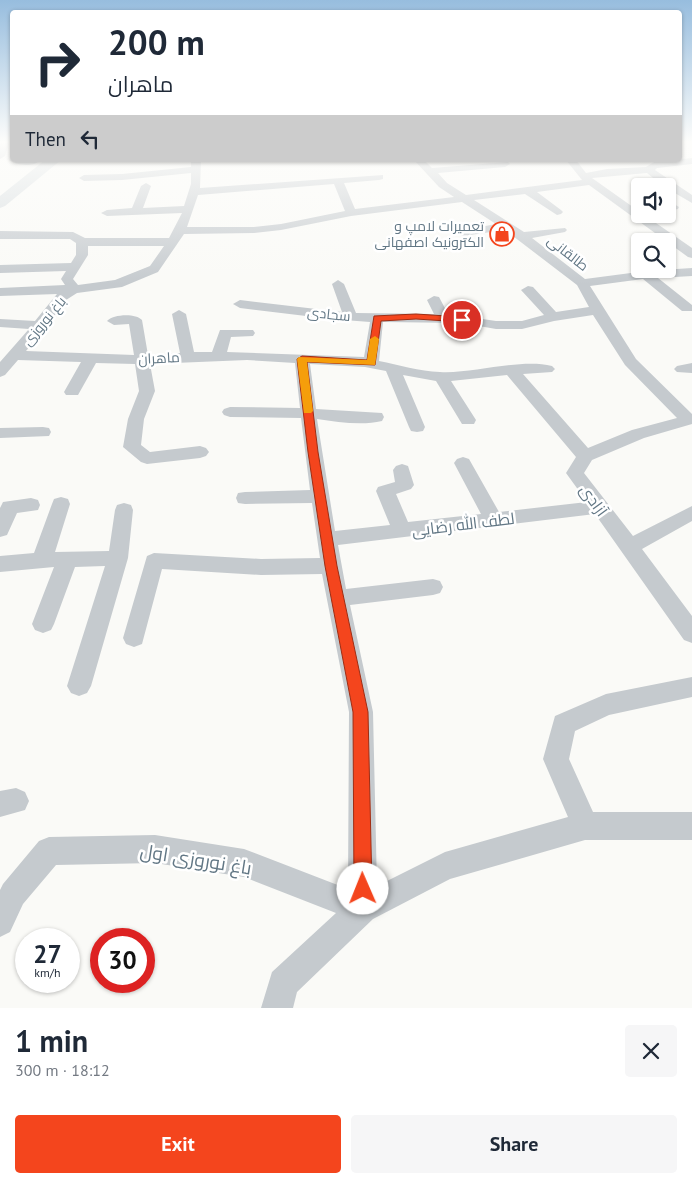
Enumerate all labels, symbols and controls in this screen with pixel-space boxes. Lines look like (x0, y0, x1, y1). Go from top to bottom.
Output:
text: 200 m (108, 19, 205, 65)
icon: right (25, 30, 90, 95)
text: ماهران (108, 70, 173, 98)
icon: left (76, 125, 104, 153)
text: Then (25, 127, 66, 151)
map controls (631, 178, 676, 278)
button: sound (631, 178, 676, 223)
place label: تعمیرات لامپ و الکترونیک اصفهانی (375, 217, 484, 251)
shop icon: تعمیرات لامپ و الکترونیک اصفهانی (489, 221, 515, 247)
street label: طالقانی (544, 231, 592, 275)
button: search (631, 233, 676, 278)
street label: باغ نوروزی (18, 293, 70, 349)
pin (441, 299, 483, 341)
street label: سجادی (306, 303, 352, 325)
icon: arrive (448, 306, 476, 334)
street label: ماهران (138, 348, 180, 368)
street label: آزادی (575, 480, 613, 521)
street label: لطف الله رضایی (410, 508, 516, 541)
street label: باغ نوروزی اول (138, 838, 254, 882)
position arrow (336, 862, 388, 914)
speed limit sign: 30 (90, 928, 155, 993)
text: 27 (33, 938, 62, 970)
text: km/h (34, 965, 61, 980)
text: 1 min (15, 1021, 88, 1060)
button: close (625, 1025, 677, 1077)
text: 300 m · 18:12 (15, 1060, 110, 1080)
button: Exit (15, 1115, 341, 1173)
button: Share (351, 1115, 677, 1173)

